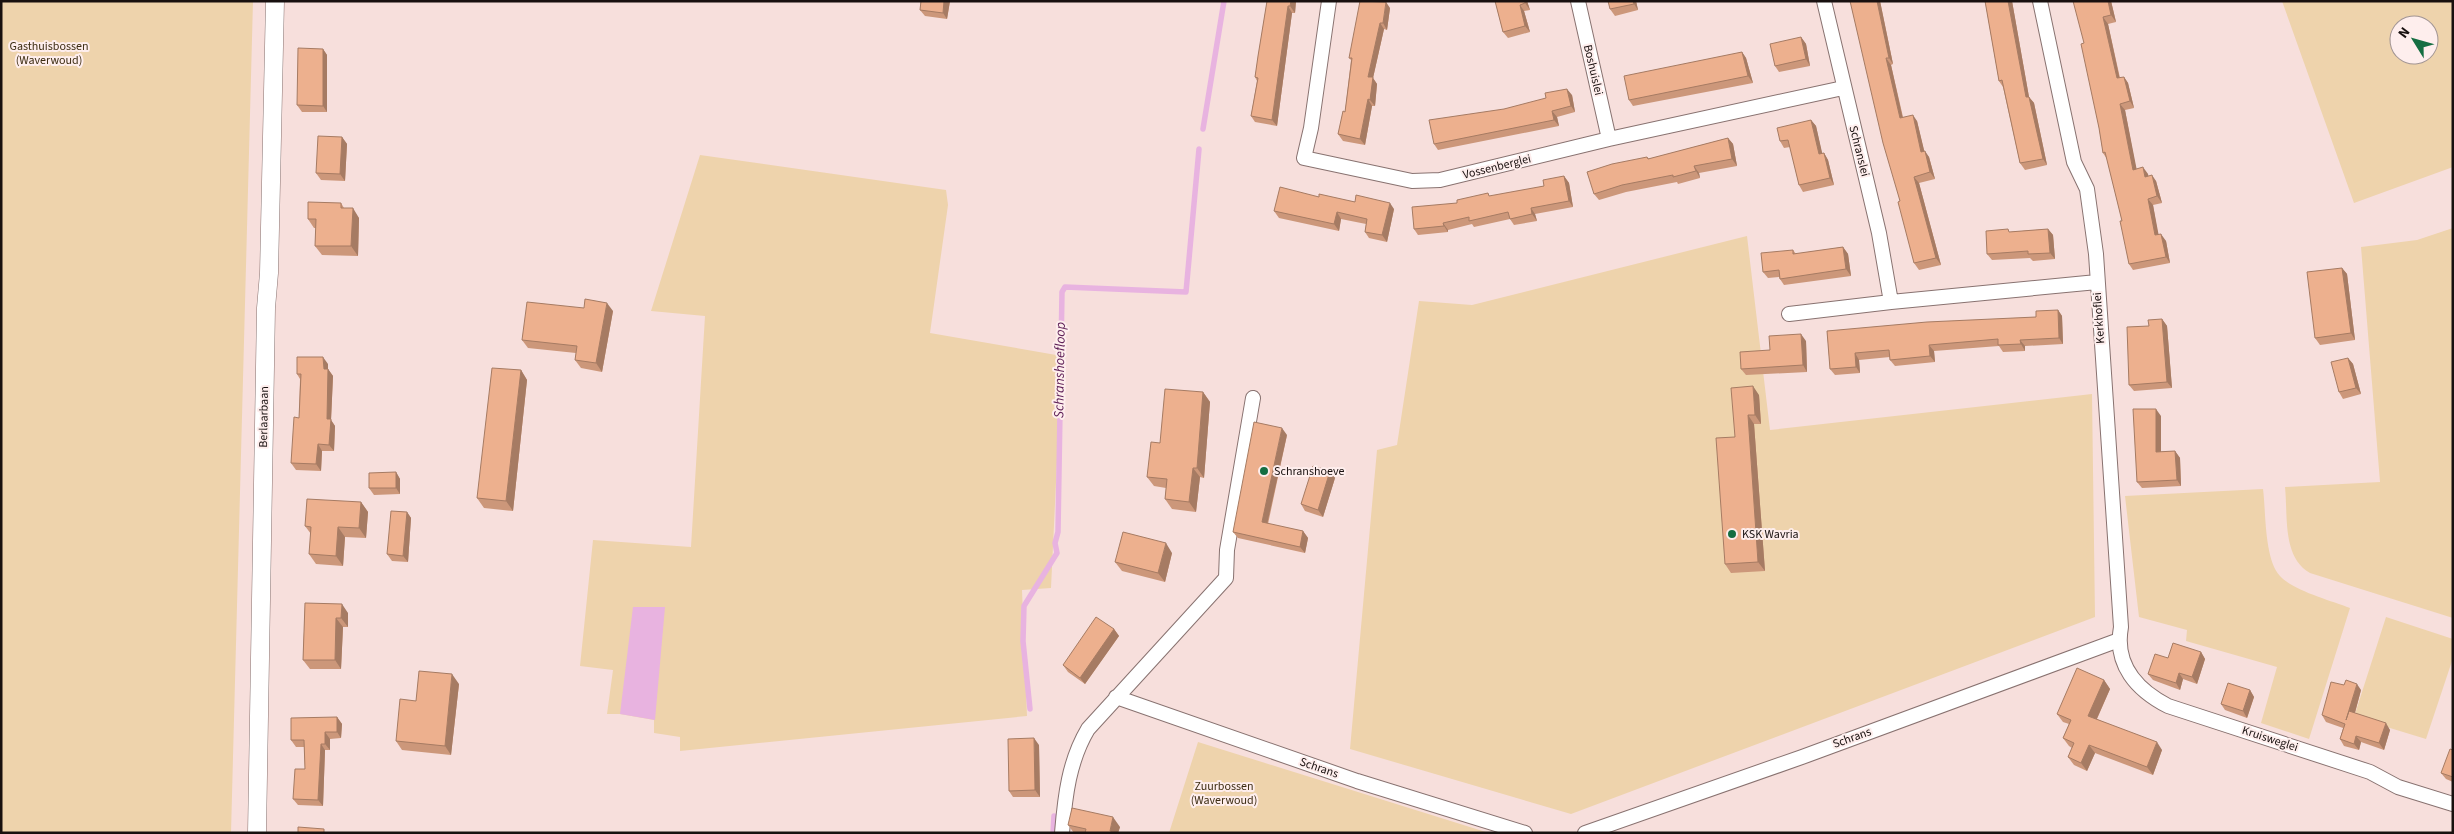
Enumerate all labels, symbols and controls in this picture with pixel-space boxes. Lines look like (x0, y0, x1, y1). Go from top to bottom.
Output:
north arrow (2389, 15, 2439, 65)
text: N (2394, 23, 2415, 43)
park label: Gasthuisbossen (Waverwoud) (9, 38, 89, 69)
street label: Boshuislei (1579, 43, 1607, 97)
street label: Schranslei (1844, 124, 1874, 178)
street label: Vossenberglei (1461, 150, 1533, 184)
street label: Kerkhoflei (2089, 292, 2109, 344)
water label: Schranshoefloop (1049, 322, 1071, 418)
street label: Berlaarbaan (255, 386, 273, 448)
place label: Schranshoeve (1274, 463, 1345, 480)
marker: Schranshoeve (1258, 465, 1270, 477)
place label: KSK Wavria (1742, 526, 1799, 543)
marker: KSK Wavria (1726, 528, 1738, 540)
street label: Kruisweglei (2240, 722, 2300, 756)
street label: Schrans (1830, 723, 1874, 753)
street label: Schrans (1297, 753, 1341, 783)
park label: Zuurbossen (Waverwoud) (1191, 778, 1257, 809)

